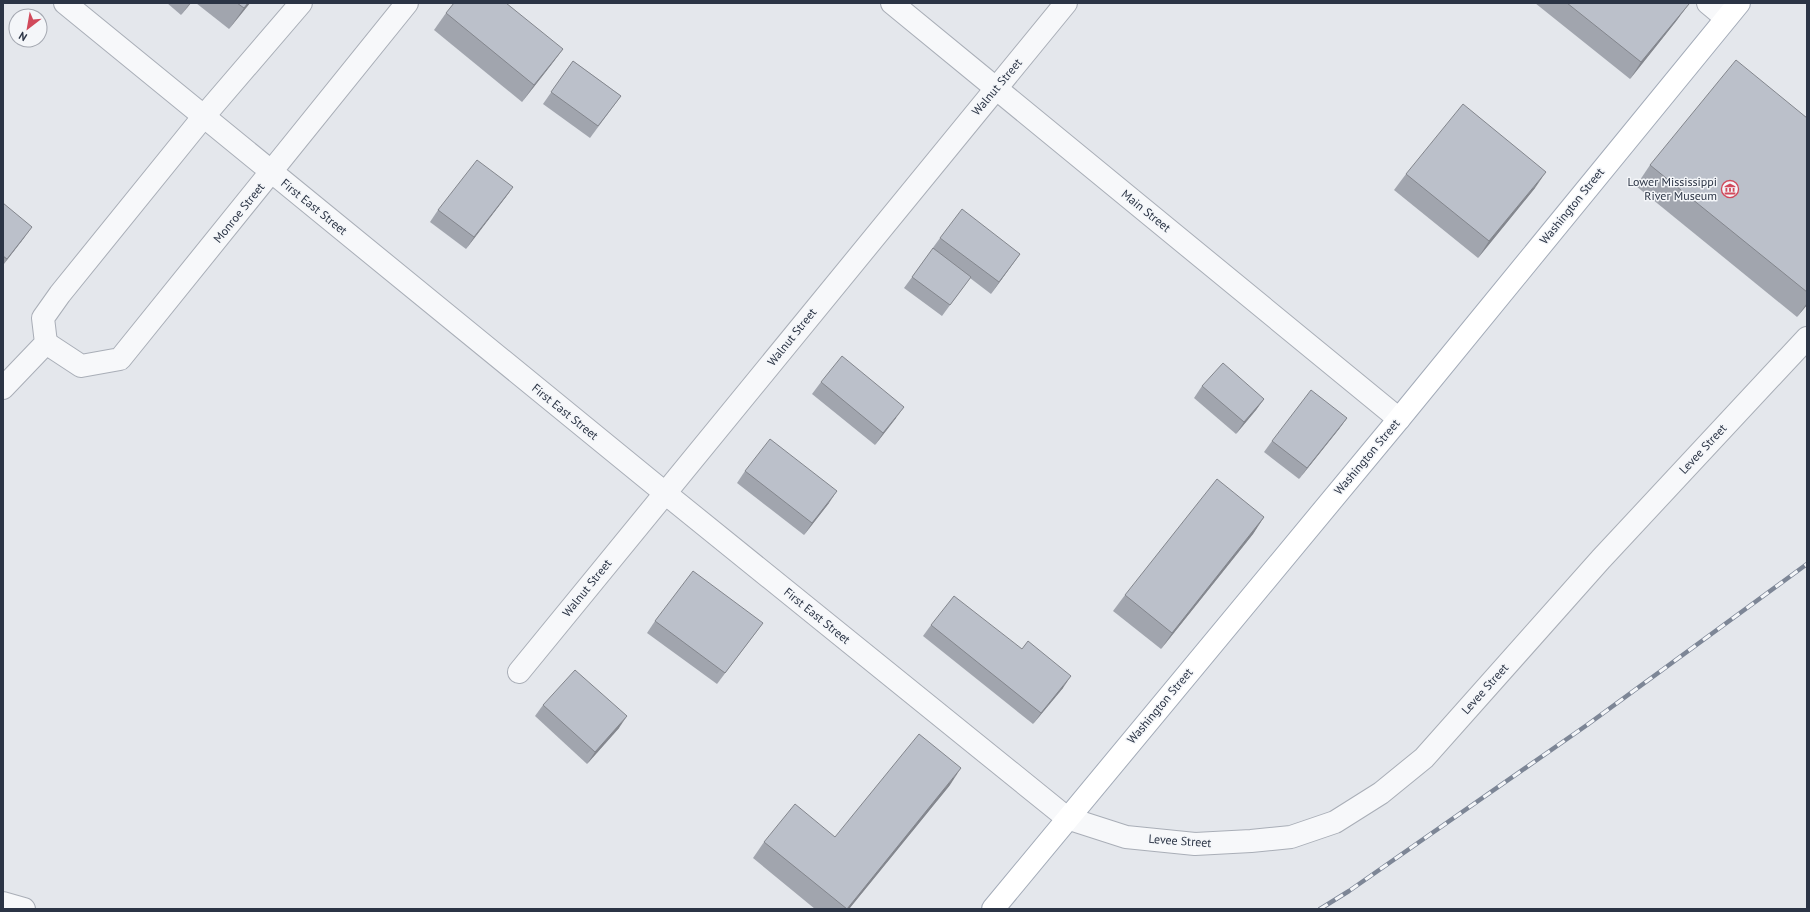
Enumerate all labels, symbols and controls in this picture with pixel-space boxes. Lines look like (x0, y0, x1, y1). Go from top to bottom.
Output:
north arrow (8, 8, 48, 48)
text: N (16, 29, 30, 44)
street label: Walnut Street (968, 55, 1025, 118)
street label: Washington Street (1536, 164, 1607, 247)
place label: Lower Mississippi River Museum (1628, 174, 1717, 203)
street label: First East Street (278, 175, 351, 238)
museum icon: Lower Mississippi River Museum (1720, 179, 1740, 199)
street label: Monroe Street (210, 180, 267, 246)
street label: Main Street (1119, 186, 1174, 235)
street label: Walnut Street (764, 305, 819, 369)
street label: First East Street (529, 380, 602, 443)
street label: Washington Street (1331, 416, 1403, 498)
street label: Levee Street (1676, 421, 1730, 477)
street label: Walnut Street (559, 556, 614, 620)
street label: First East Street (781, 584, 854, 647)
street label: Levee Street (1458, 660, 1511, 717)
street label: Washington Street (1124, 665, 1196, 747)
street label: Levee Street (1148, 831, 1212, 850)

